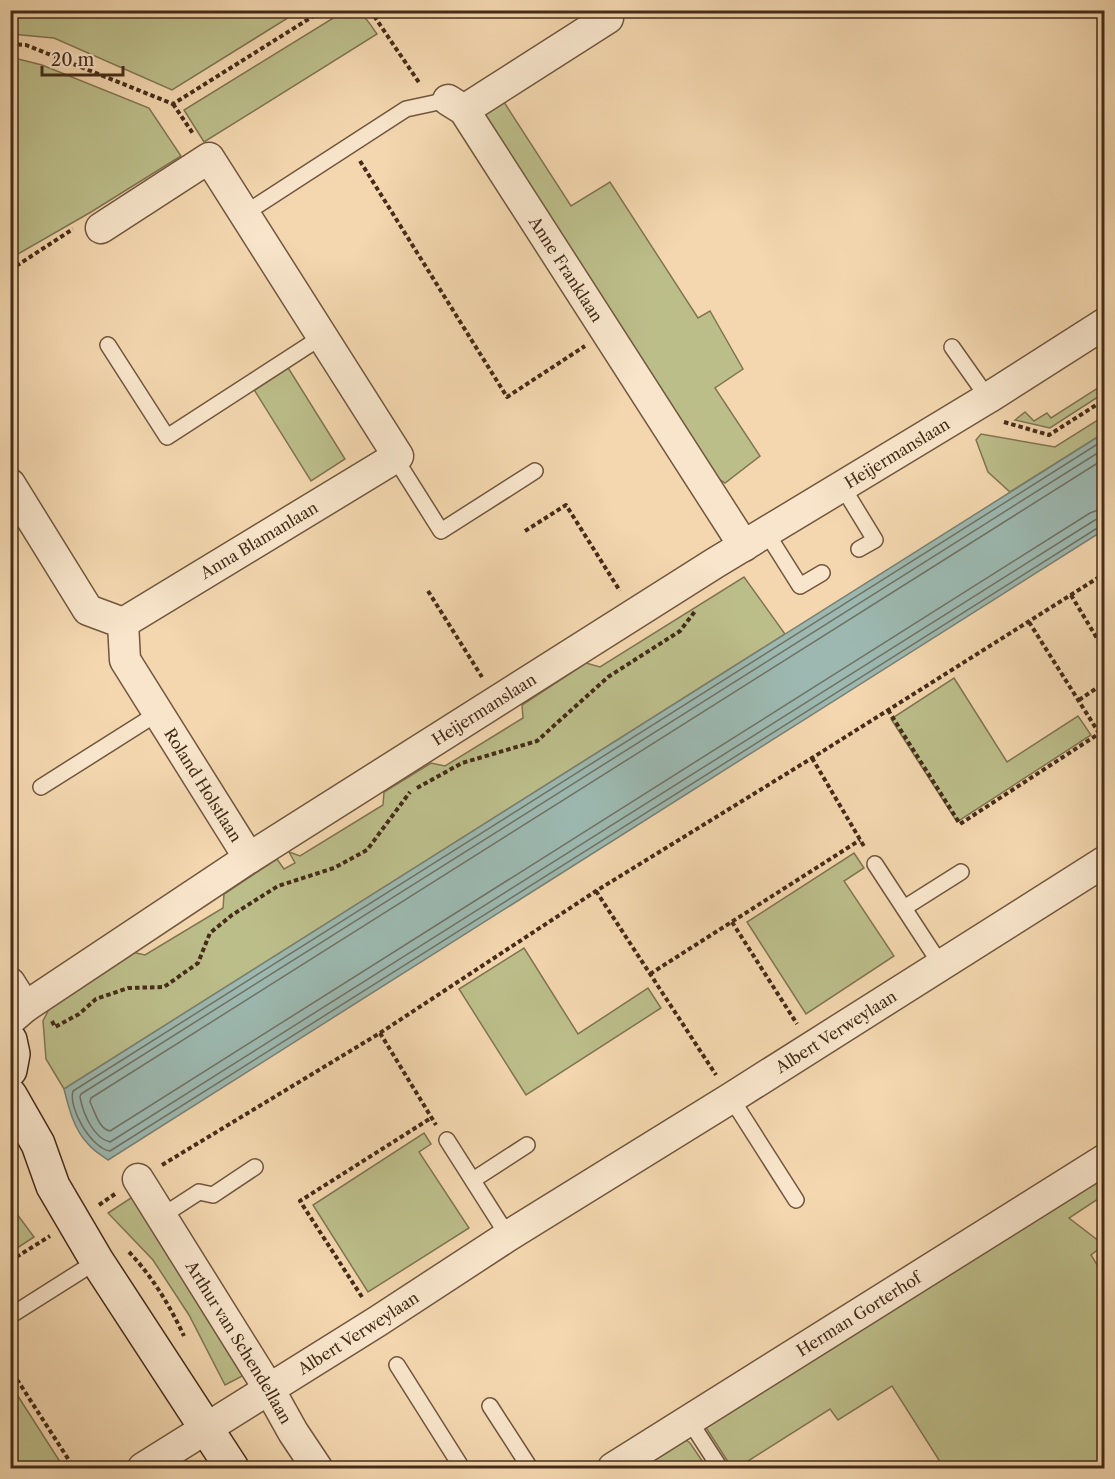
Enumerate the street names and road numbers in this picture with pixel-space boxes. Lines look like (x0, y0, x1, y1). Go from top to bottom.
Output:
street label: Anne Franklaan (524, 212, 607, 326)
street label: Heijermanslaan (841, 414, 953, 493)
street label: Anna Blamanlaan (196, 497, 321, 584)
street label: Heijermanslaan (428, 669, 540, 750)
street label: Roland Holstlaan (160, 724, 246, 846)
street label: Albert Verweylaan (771, 986, 900, 1078)
street label: Arthur van Schendellaan (181, 1256, 296, 1427)
street label: Herman Gorterhof (793, 1266, 927, 1360)
street label: Albert Verweylaan (293, 1287, 422, 1379)

